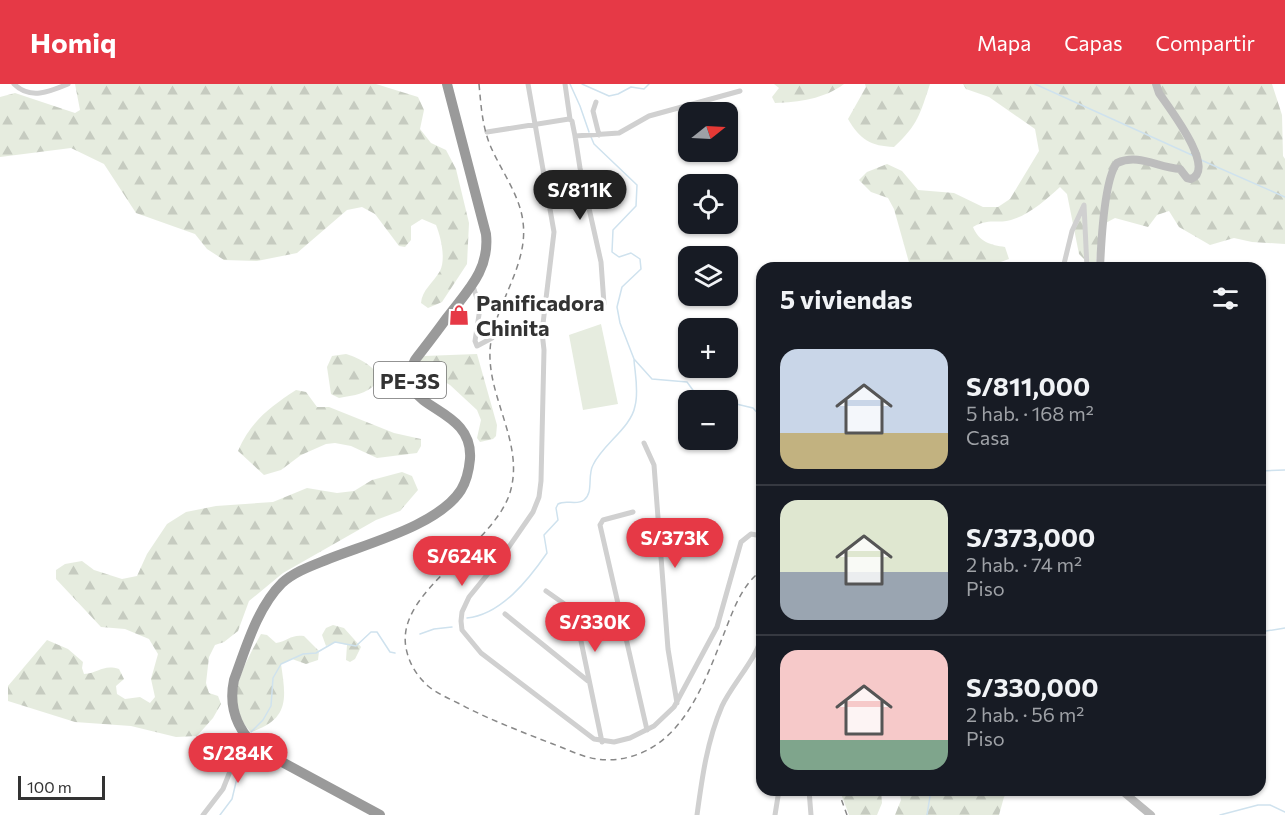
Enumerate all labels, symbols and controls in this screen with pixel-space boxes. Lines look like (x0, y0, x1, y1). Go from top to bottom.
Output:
text: Homiq (30, 25, 116, 59)
text: Mapa (977, 30, 1031, 55)
text: Capas (1064, 30, 1123, 55)
text: Compartir (1156, 30, 1255, 55)
north arrow (678, 102, 738, 162)
map controls (678, 102, 738, 450)
pin: S/811K (531, 170, 629, 221)
button: locate (678, 174, 738, 234)
text: S/811K (547, 177, 613, 201)
button: layers (678, 246, 738, 306)
icon: filters (1209, 282, 1242, 315)
text: 5 viviendas (780, 283, 913, 314)
place label: Panificadora Chinita (476, 289, 605, 341)
shop icon: Panificadora Chinita (447, 303, 471, 327)
button: + (678, 318, 738, 378)
road number: PE-3S (374, 362, 446, 398)
text: S/811,000 (966, 370, 1090, 401)
icon: home (828, 373, 900, 445)
button: − (678, 390, 738, 450)
text: 5 hab. · 168 m² (966, 401, 1094, 425)
text: Casa (966, 425, 1010, 449)
pin: S/373K (626, 518, 724, 569)
text: S/373,000 (966, 521, 1095, 552)
icon: home (828, 524, 900, 596)
text: S/373K (640, 525, 710, 549)
pin: S/624K (413, 536, 511, 587)
text: S/624K (427, 543, 497, 567)
text: 2 hab. · 74 m² (966, 552, 1082, 576)
text: Piso (966, 576, 1005, 600)
pin: S/330K (546, 602, 644, 653)
text: S/330K (559, 609, 631, 633)
text: S/330,000 (966, 671, 1098, 702)
icon: home (828, 674, 900, 746)
text: 2 hab. · 56 m² (966, 702, 1084, 726)
text: Piso (966, 726, 1005, 750)
pin: S/284K (189, 733, 287, 784)
text: S/284K (203, 740, 273, 764)
scale bar (18, 773, 105, 800)
text: 100 m (27, 777, 72, 796)

